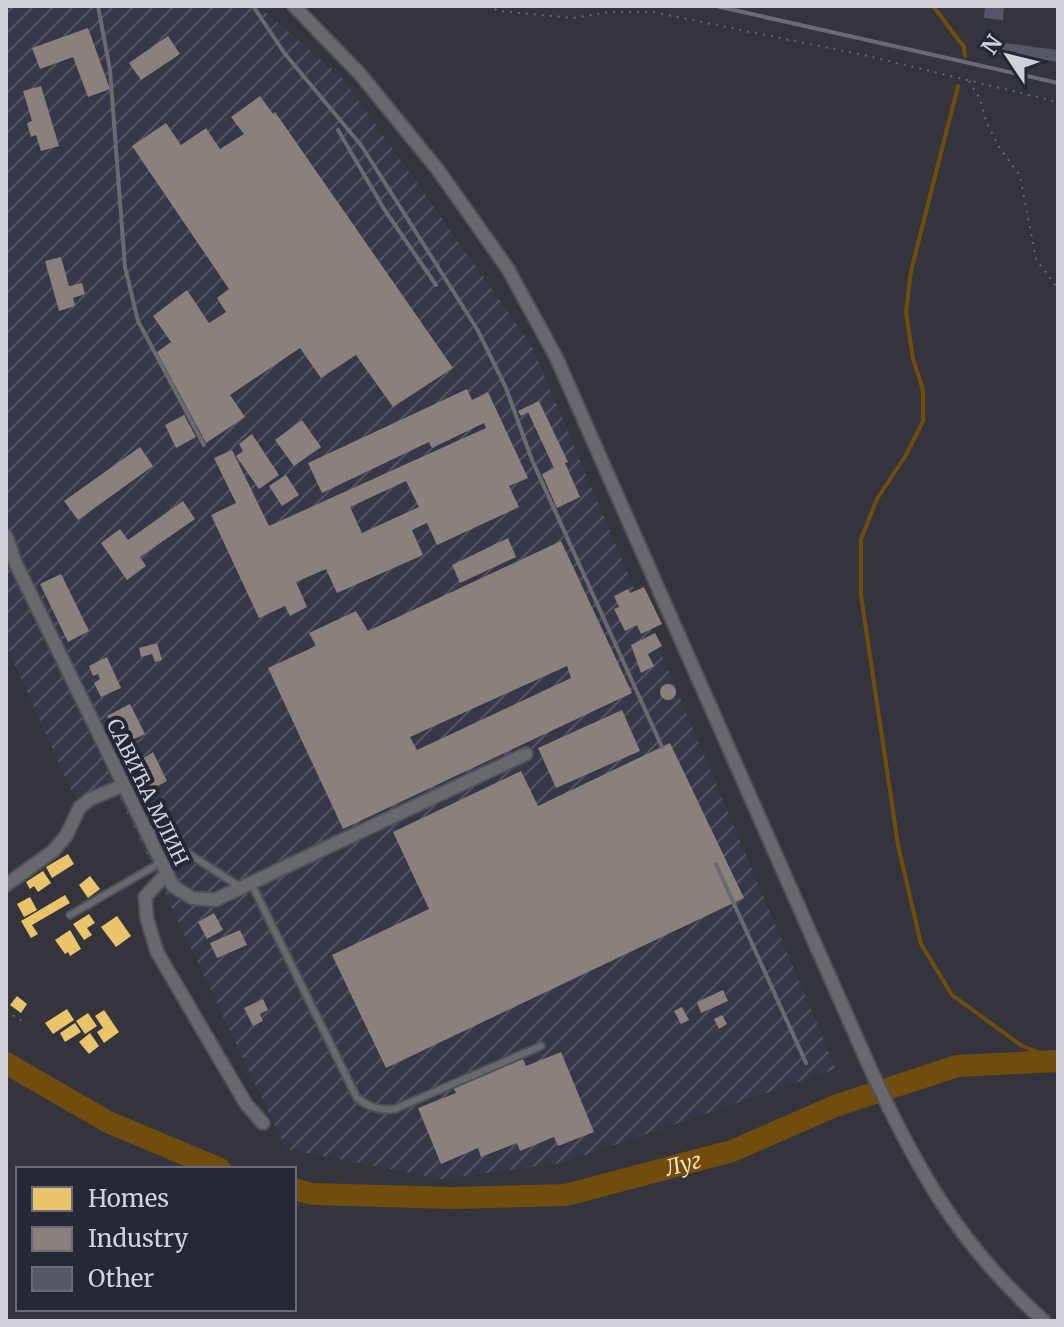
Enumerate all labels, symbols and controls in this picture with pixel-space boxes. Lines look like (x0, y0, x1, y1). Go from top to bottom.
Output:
north arrow (968, 16, 1048, 96)
text: N (975, 29, 1008, 60)
street label: САВИЋА МЛИН (102, 715, 194, 869)
water label: Луг (661, 1146, 704, 1182)
legend (16, 1167, 296, 1311)
text: Homes (88, 1183, 169, 1214)
text: Industry (88, 1223, 188, 1254)
text: Other (88, 1263, 154, 1294)

